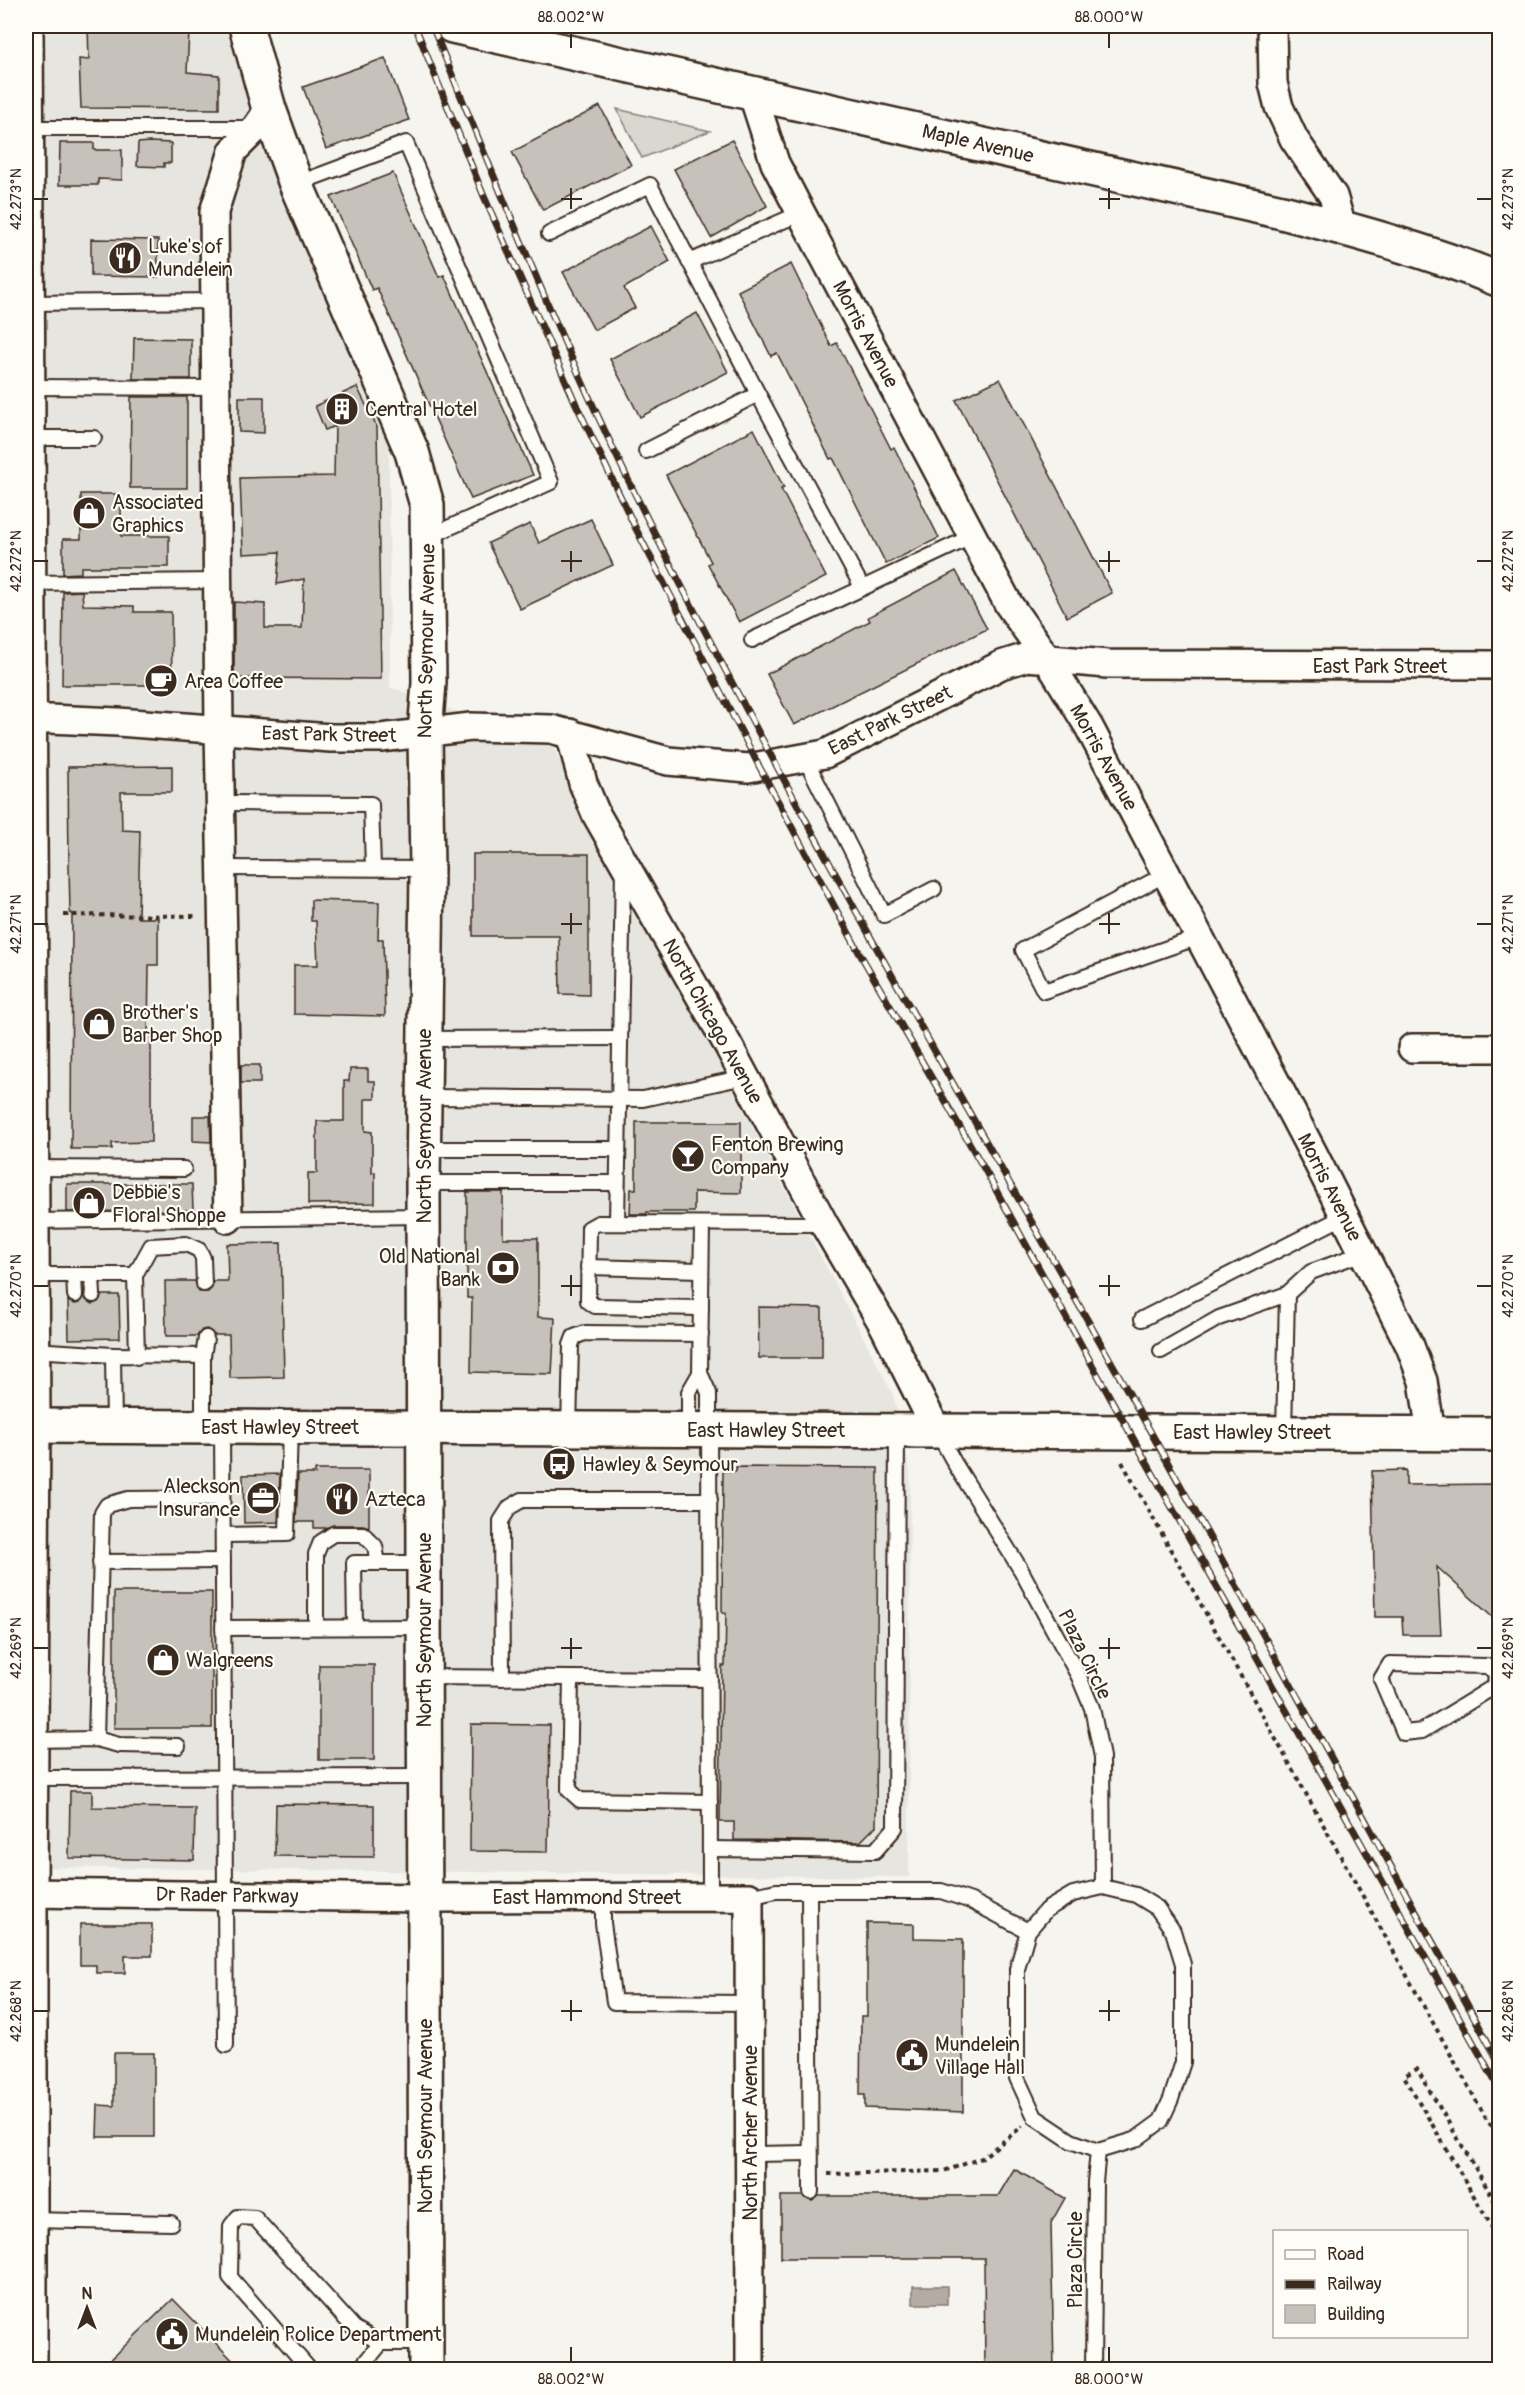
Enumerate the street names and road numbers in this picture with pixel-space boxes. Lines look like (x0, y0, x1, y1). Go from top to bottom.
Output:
street label: Maple Avenue (920, 119, 1036, 168)
street label: Morris Avenue (827, 276, 904, 392)
street label: North Seymour Avenue (412, 543, 441, 739)
street label: East Park Street (1313, 654, 1448, 679)
street label: East Park Street (824, 679, 957, 761)
street label: Morris Avenue (1064, 700, 1143, 815)
street label: East Park Street (261, 721, 397, 748)
street label: North Chicago Avenue (657, 934, 768, 1108)
street label: North Seymour Avenue (412, 1028, 437, 1223)
street label: Morris Avenue (1292, 1129, 1367, 1245)
street label: East Hawley Street (201, 1415, 360, 1440)
street label: East Hawley Street (687, 1418, 846, 1443)
street label: East Hawley Street (1173, 1420, 1332, 1445)
street label: North Seymour Avenue (412, 1532, 437, 1727)
street label: Plaza Circle (1052, 1605, 1117, 1703)
street label: Dr Rader Parkway (155, 1882, 299, 1909)
street label: East Hammond Street (493, 1885, 682, 1910)
street label: North Seymour Avenue (413, 2018, 438, 2213)
street label: North Archer Avenue (738, 2045, 763, 2221)
street label: Plaza Circle (1063, 2211, 1088, 2308)

